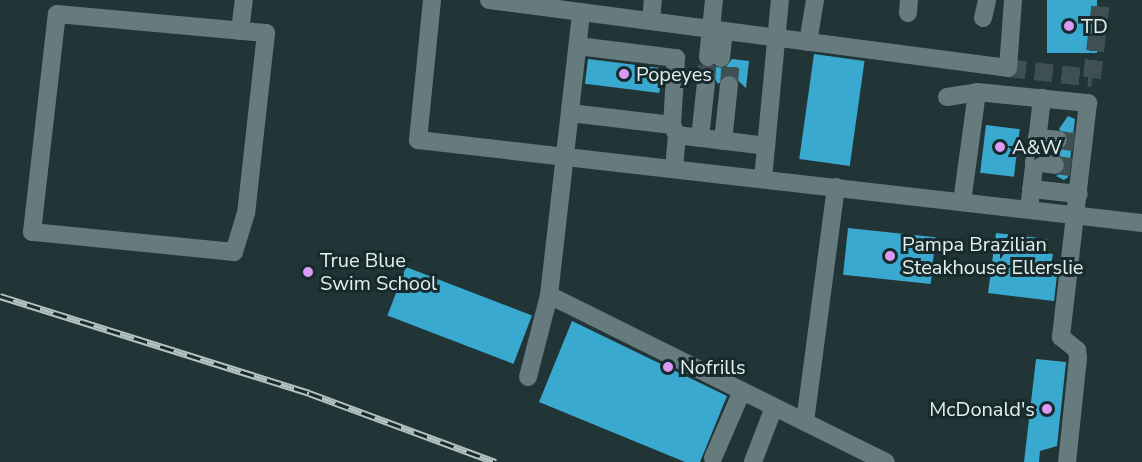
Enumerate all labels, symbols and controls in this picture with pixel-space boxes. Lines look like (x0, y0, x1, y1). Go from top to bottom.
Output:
place label: TD (1081, 14, 1108, 38)
marker: TD (1062, 19, 1076, 33)
place label: Popeyes (636, 62, 712, 86)
marker: Popeyes (617, 67, 631, 81)
place label: A&W (1012, 135, 1062, 159)
marker: A&W (993, 140, 1007, 154)
place label: Pampa Brazilian Steakhouse Ellerslie (902, 232, 1083, 279)
place label: True Blue Swim School (320, 248, 437, 295)
marker: Pampa Brazilian Steakhouse Ellerslie (883, 249, 897, 263)
marker: True Blue Swim School (301, 265, 315, 279)
place label: Nofrills (680, 355, 746, 379)
marker: Nofrills (661, 360, 675, 374)
place label: McDonald's (929, 397, 1035, 421)
marker: McDonald's (1040, 402, 1054, 416)

